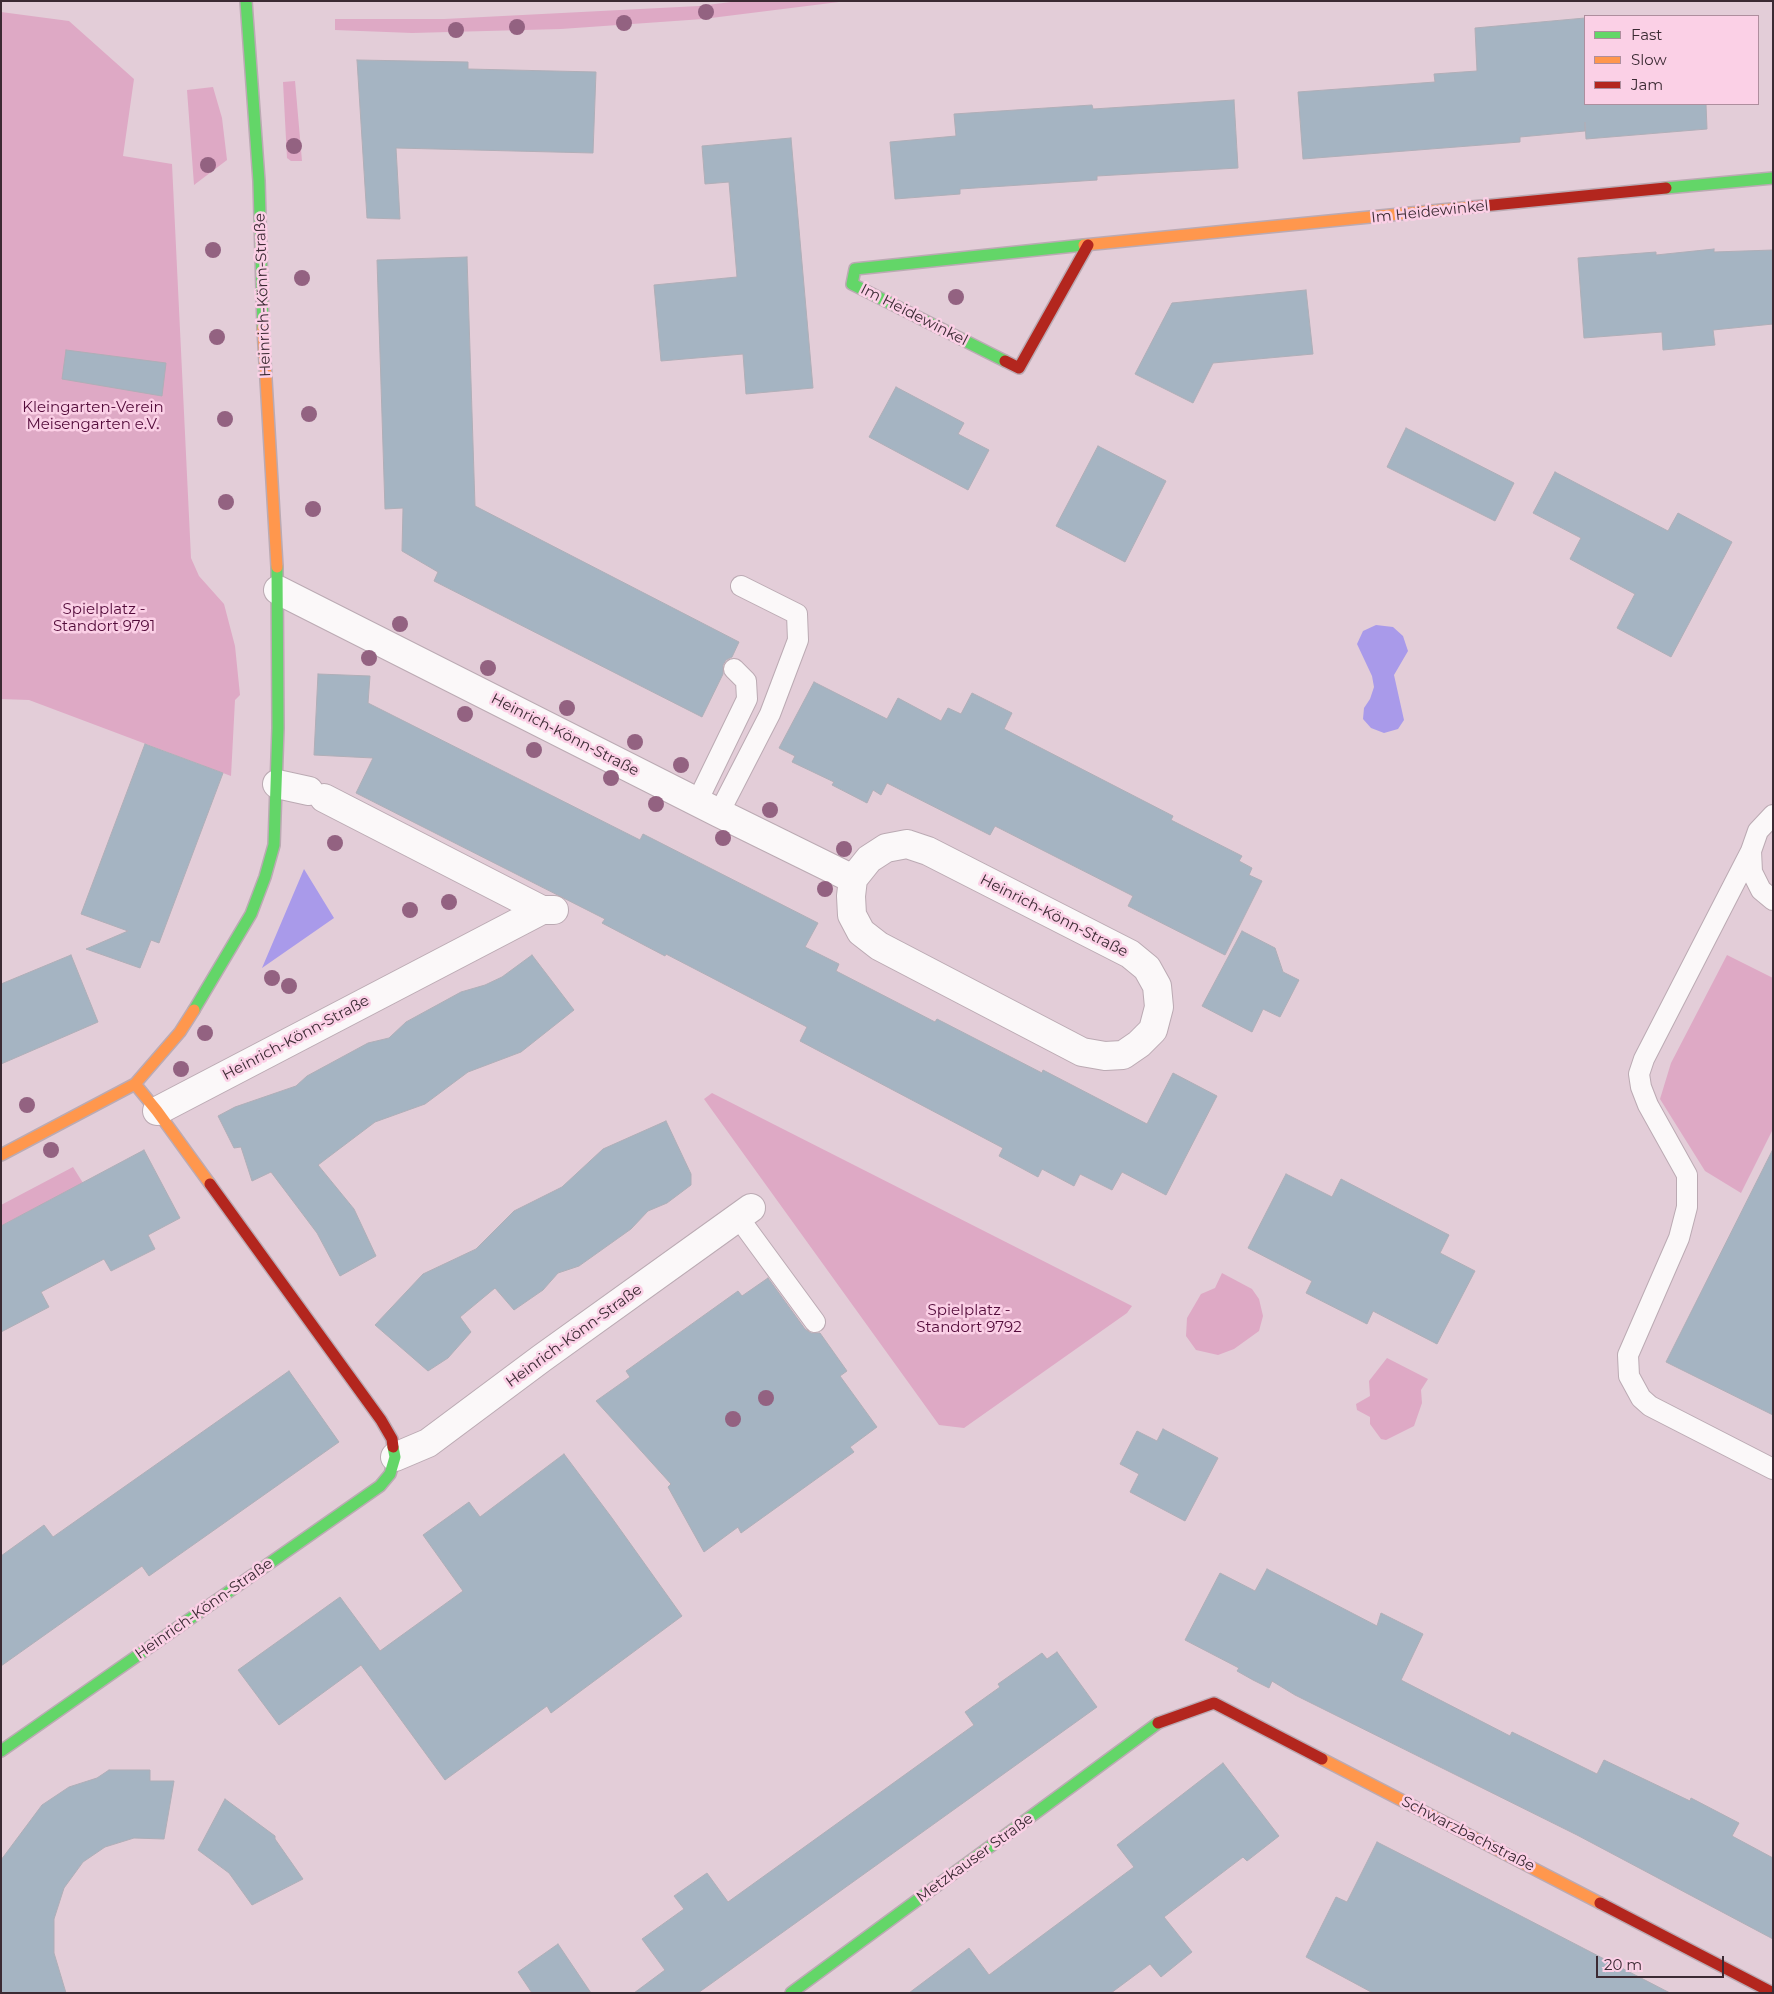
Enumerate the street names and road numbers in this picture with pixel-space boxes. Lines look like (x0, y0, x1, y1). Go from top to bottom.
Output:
street label: Im Heidewinkel (1370, 197, 1490, 227)
street label: Heinrich-Könn-Straße (251, 213, 275, 377)
street label: Im Heidewinkel (857, 280, 971, 350)
street label: Heinrich-Könn-Straße (488, 690, 642, 780)
street label: Heinrich-Könn-Straße (977, 871, 1131, 961)
street label: Heinrich-Könn-Straße (220, 992, 372, 1084)
street label: Heinrich-Könn-Straße (503, 1281, 645, 1391)
street label: Heinrich-Könn-Straße (132, 1555, 276, 1663)
street label: Schwarzbachstraße (1398, 1793, 1538, 1875)
street label: Metzkauser Straße (913, 1810, 1037, 1906)

